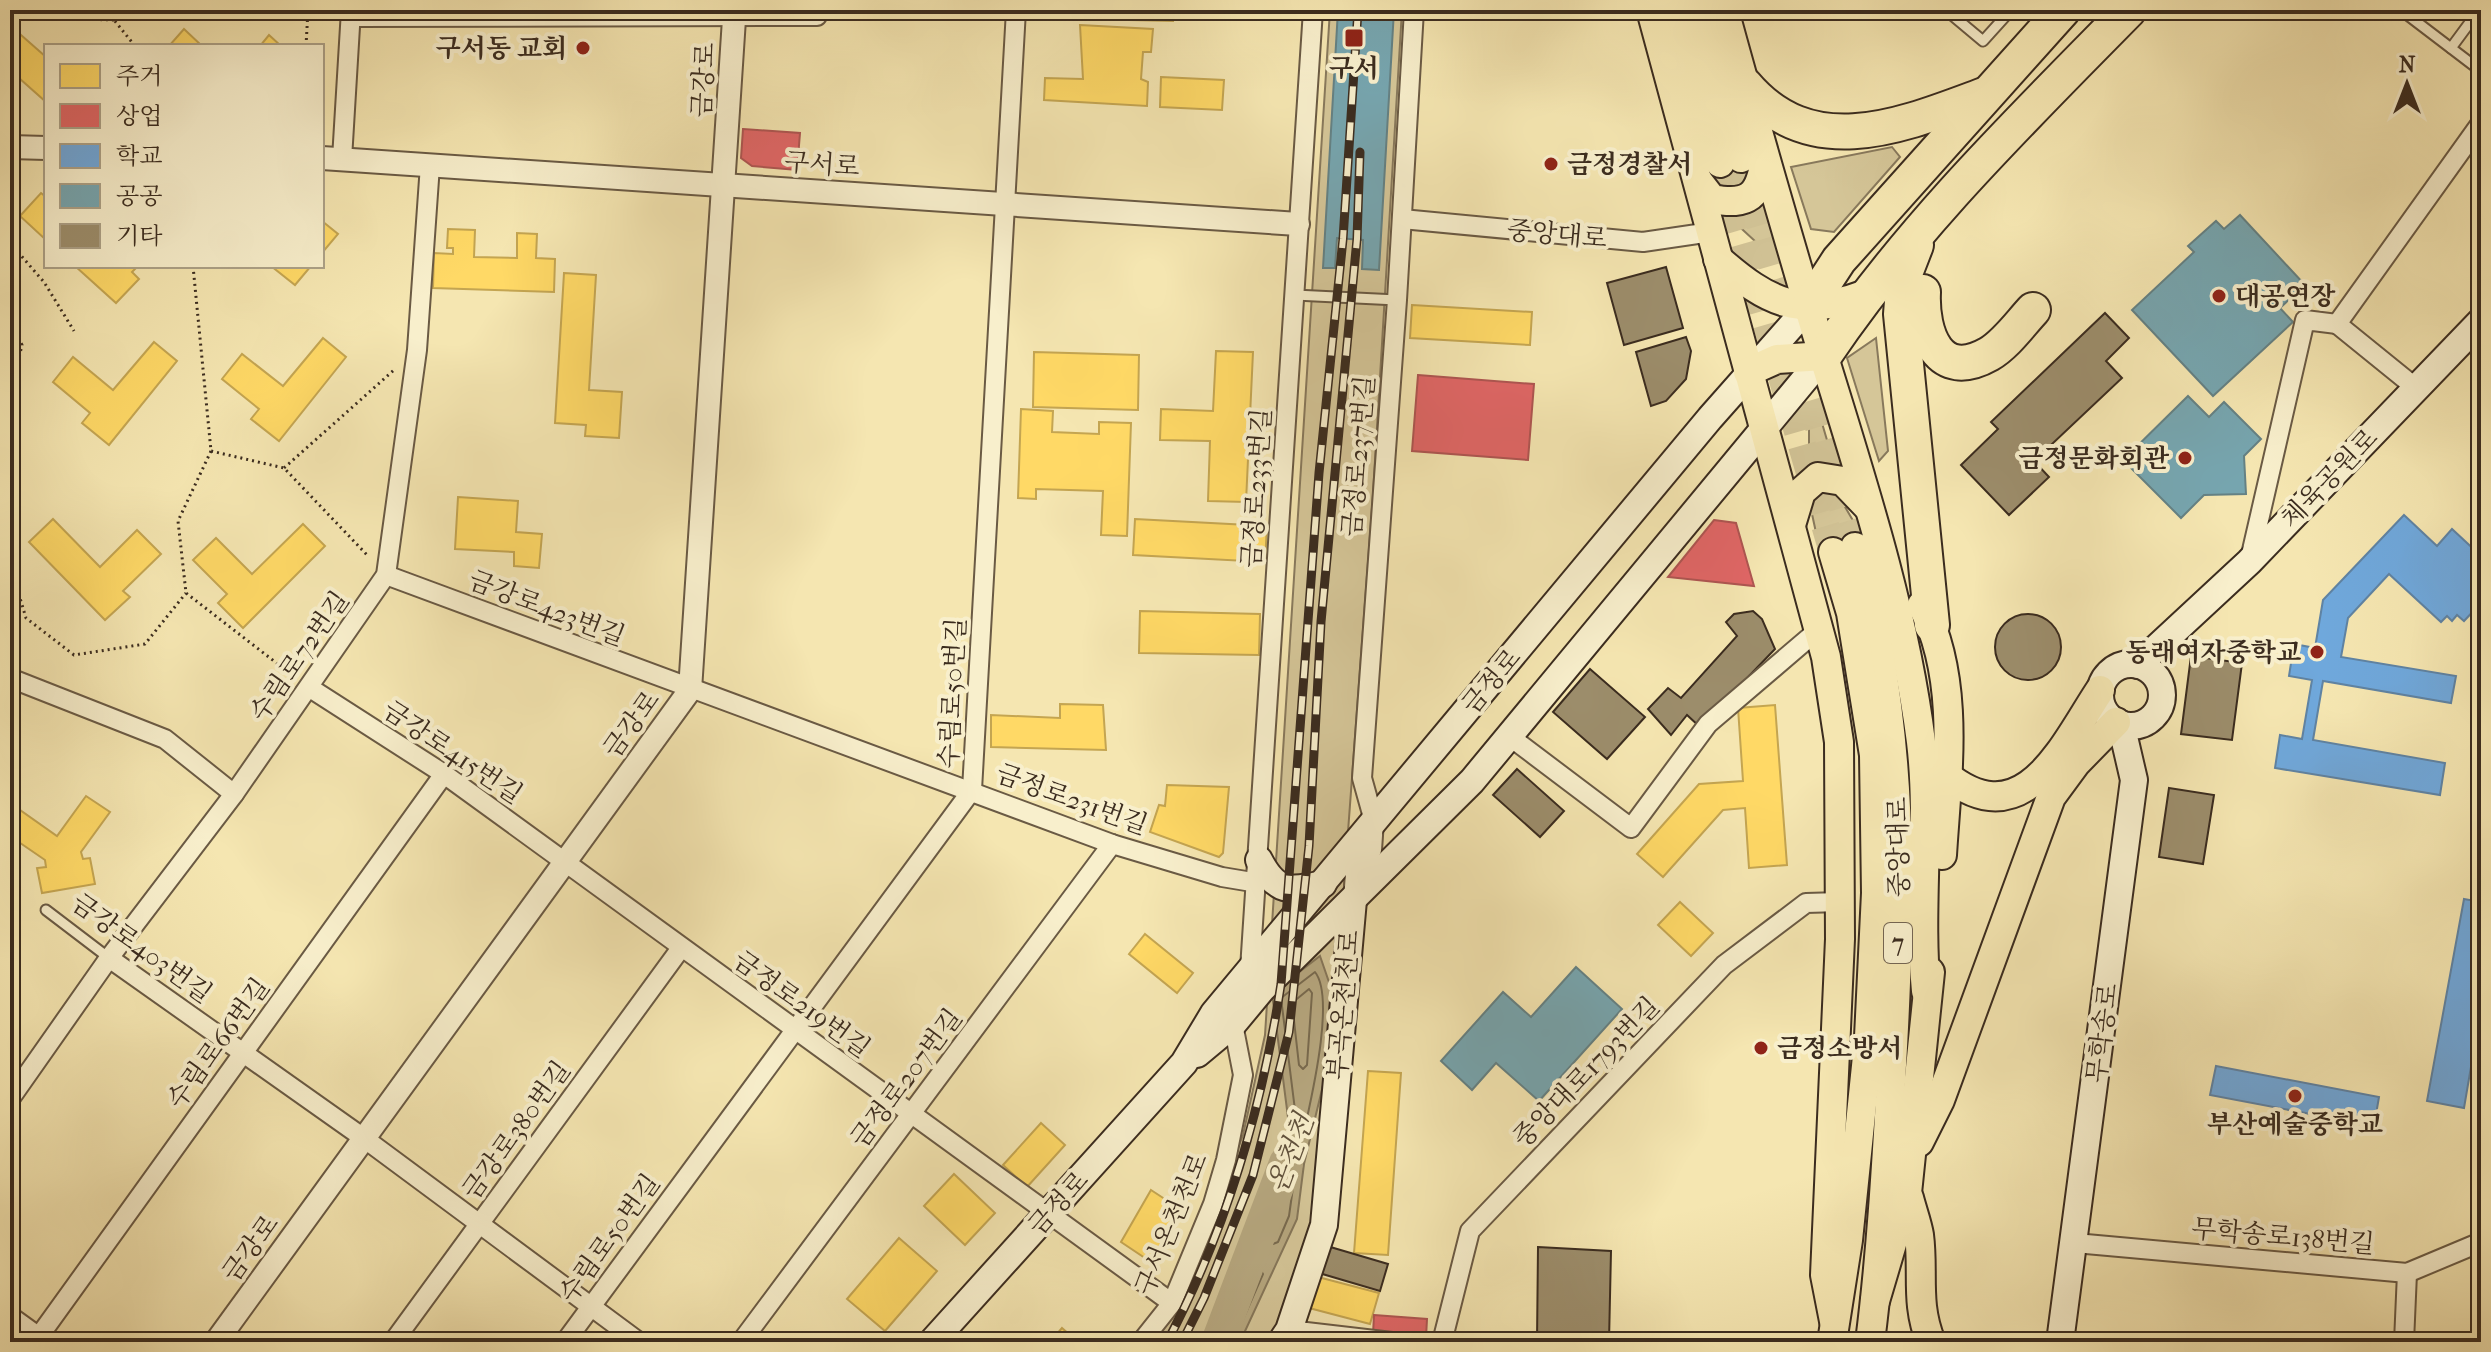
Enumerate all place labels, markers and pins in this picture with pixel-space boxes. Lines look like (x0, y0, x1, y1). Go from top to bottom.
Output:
marker: 구서 (1343, 27, 1365, 49)
place label: 구서동 교회 (436, 33, 567, 64)
marker: 구서동 교회 (574, 39, 592, 57)
place label: 구서 (1329, 53, 1379, 84)
place label: 금정경찰서 (1567, 149, 1693, 180)
marker: 금정경찰서 (1542, 155, 1560, 173)
place label: 대공연장 (2235, 281, 2336, 312)
marker: 대공연장 (2210, 287, 2228, 305)
place label: 금정문화회관 (2018, 443, 2170, 474)
marker: 금정문화회관 (2176, 449, 2194, 467)
place label: 동래여자중학교 (2125, 637, 2301, 668)
marker: 동래여자중학교 (2308, 643, 2326, 661)
place label: 금정소방서 (1777, 1033, 1903, 1064)
marker: 금정소방서 (1752, 1039, 1770, 1057)
marker: 부산예술중학교 (2286, 1087, 2304, 1105)
place label: 부산예술중학교 (2207, 1109, 2383, 1140)

